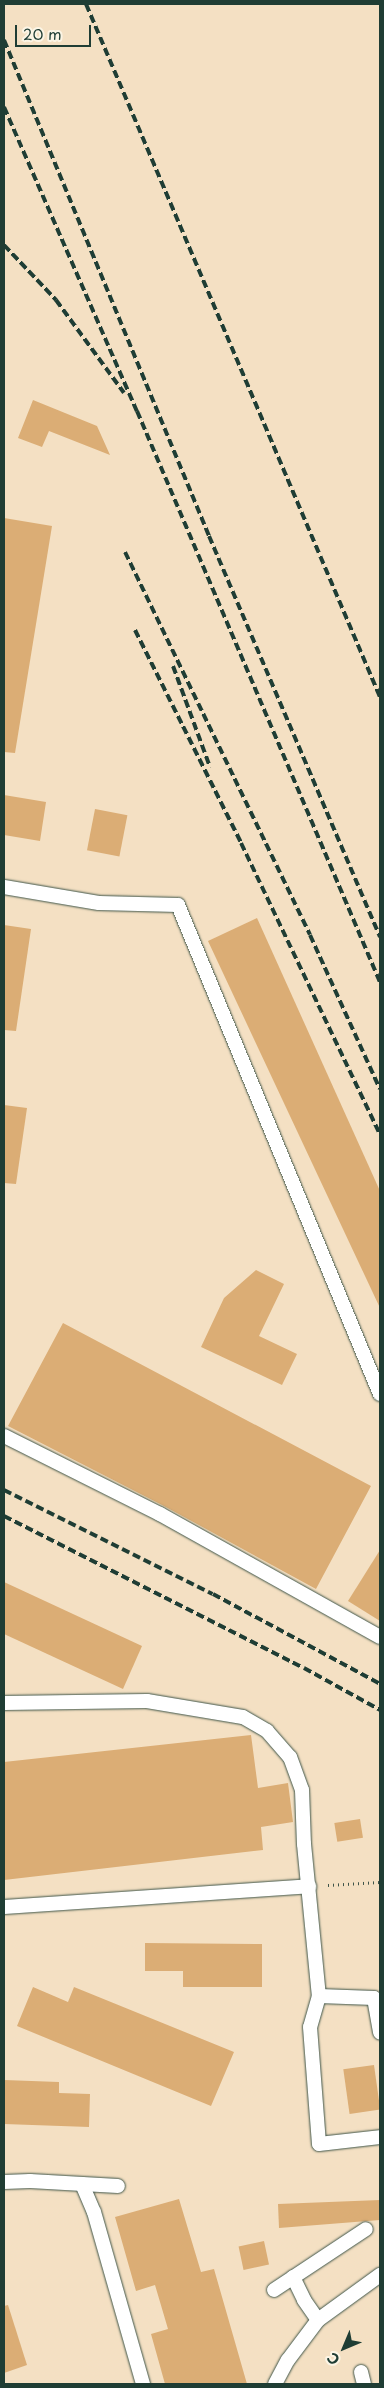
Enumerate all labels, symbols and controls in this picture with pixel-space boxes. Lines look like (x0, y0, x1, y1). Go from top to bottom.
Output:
scale bar (18, 15, 94, 47)
text: 20 m (23, 22, 62, 45)
north arrow (319, 2323, 369, 2373)
text: С (322, 2348, 344, 2370)

